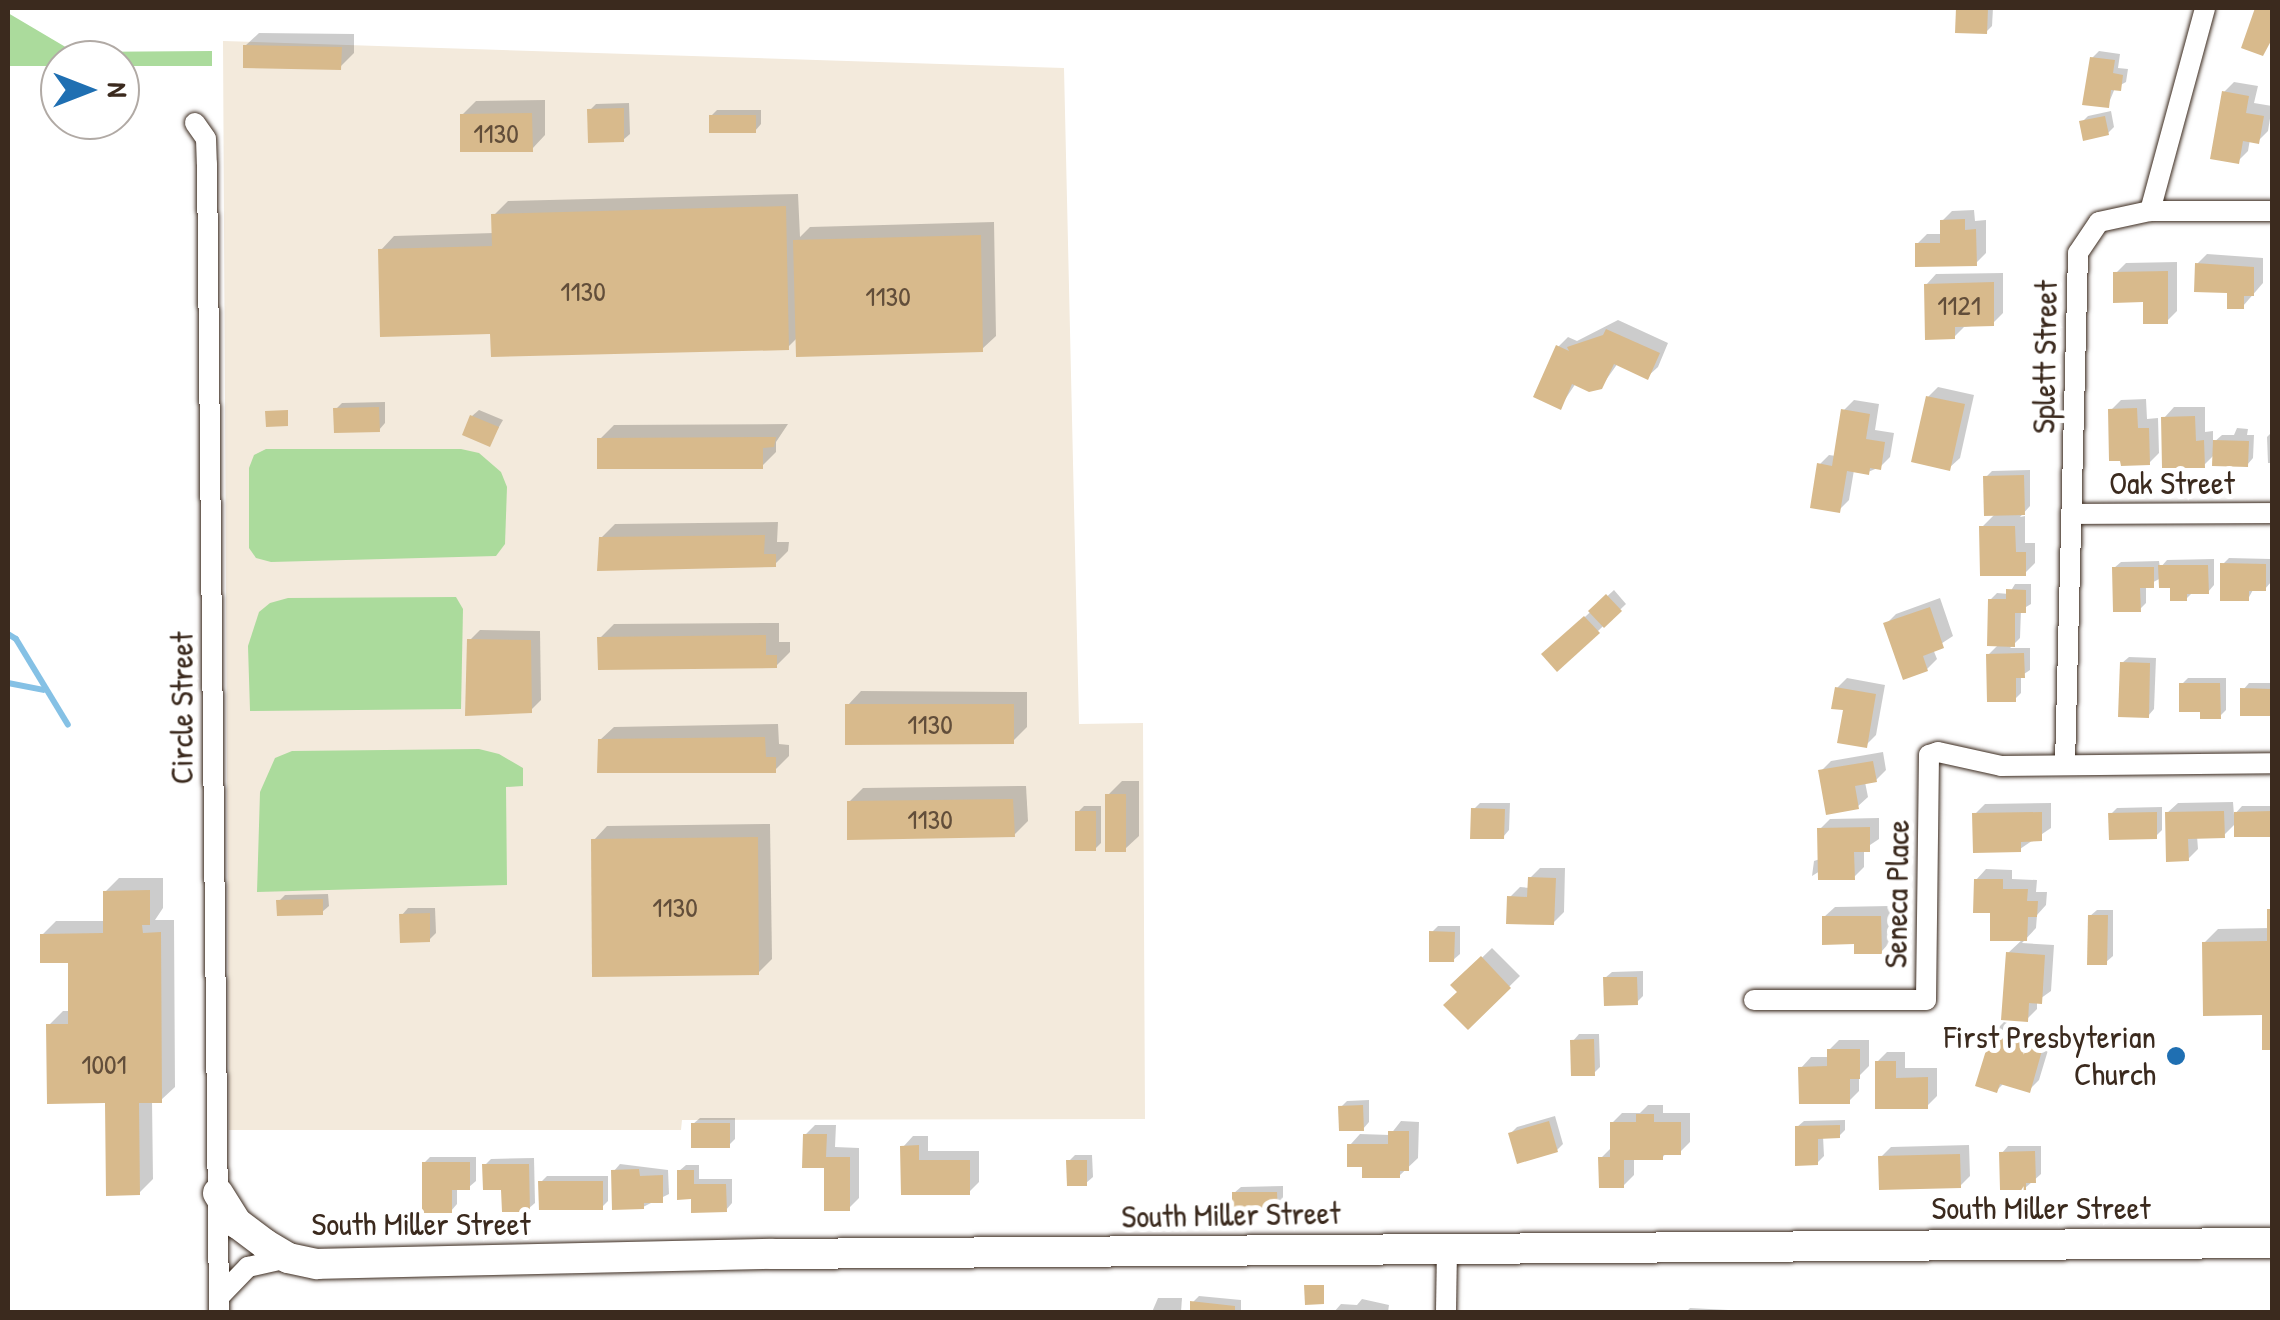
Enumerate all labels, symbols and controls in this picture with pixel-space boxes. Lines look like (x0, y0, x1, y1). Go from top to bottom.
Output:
north arrow (40, 40, 140, 140)
text: N (99, 83, 137, 97)
house number: 1130 (473, 116, 519, 150)
house number: 1130 (560, 274, 606, 308)
house number: 1130 (865, 279, 911, 313)
street label: Splett Street (2024, 280, 2066, 434)
house number: 1121 (1937, 288, 1981, 322)
street label: Oak Street (2109, 464, 2235, 502)
street label: Circle Street (163, 632, 201, 784)
house number: 1130 (907, 707, 953, 741)
house number: 1130 (907, 802, 953, 836)
street label: Seneca Place (1877, 819, 1917, 969)
house number: 1130 (652, 890, 698, 924)
place label: First Presbyterian Church (1944, 1019, 2156, 1094)
marker: First Presbyterian Church (2165, 1045, 2187, 1067)
house number: 1001 (81, 1047, 127, 1081)
street label: South Miller Street (1931, 1189, 2151, 1227)
street label: South Miller Street (1121, 1194, 1341, 1236)
street label: South Miller Street (311, 1205, 531, 1243)

